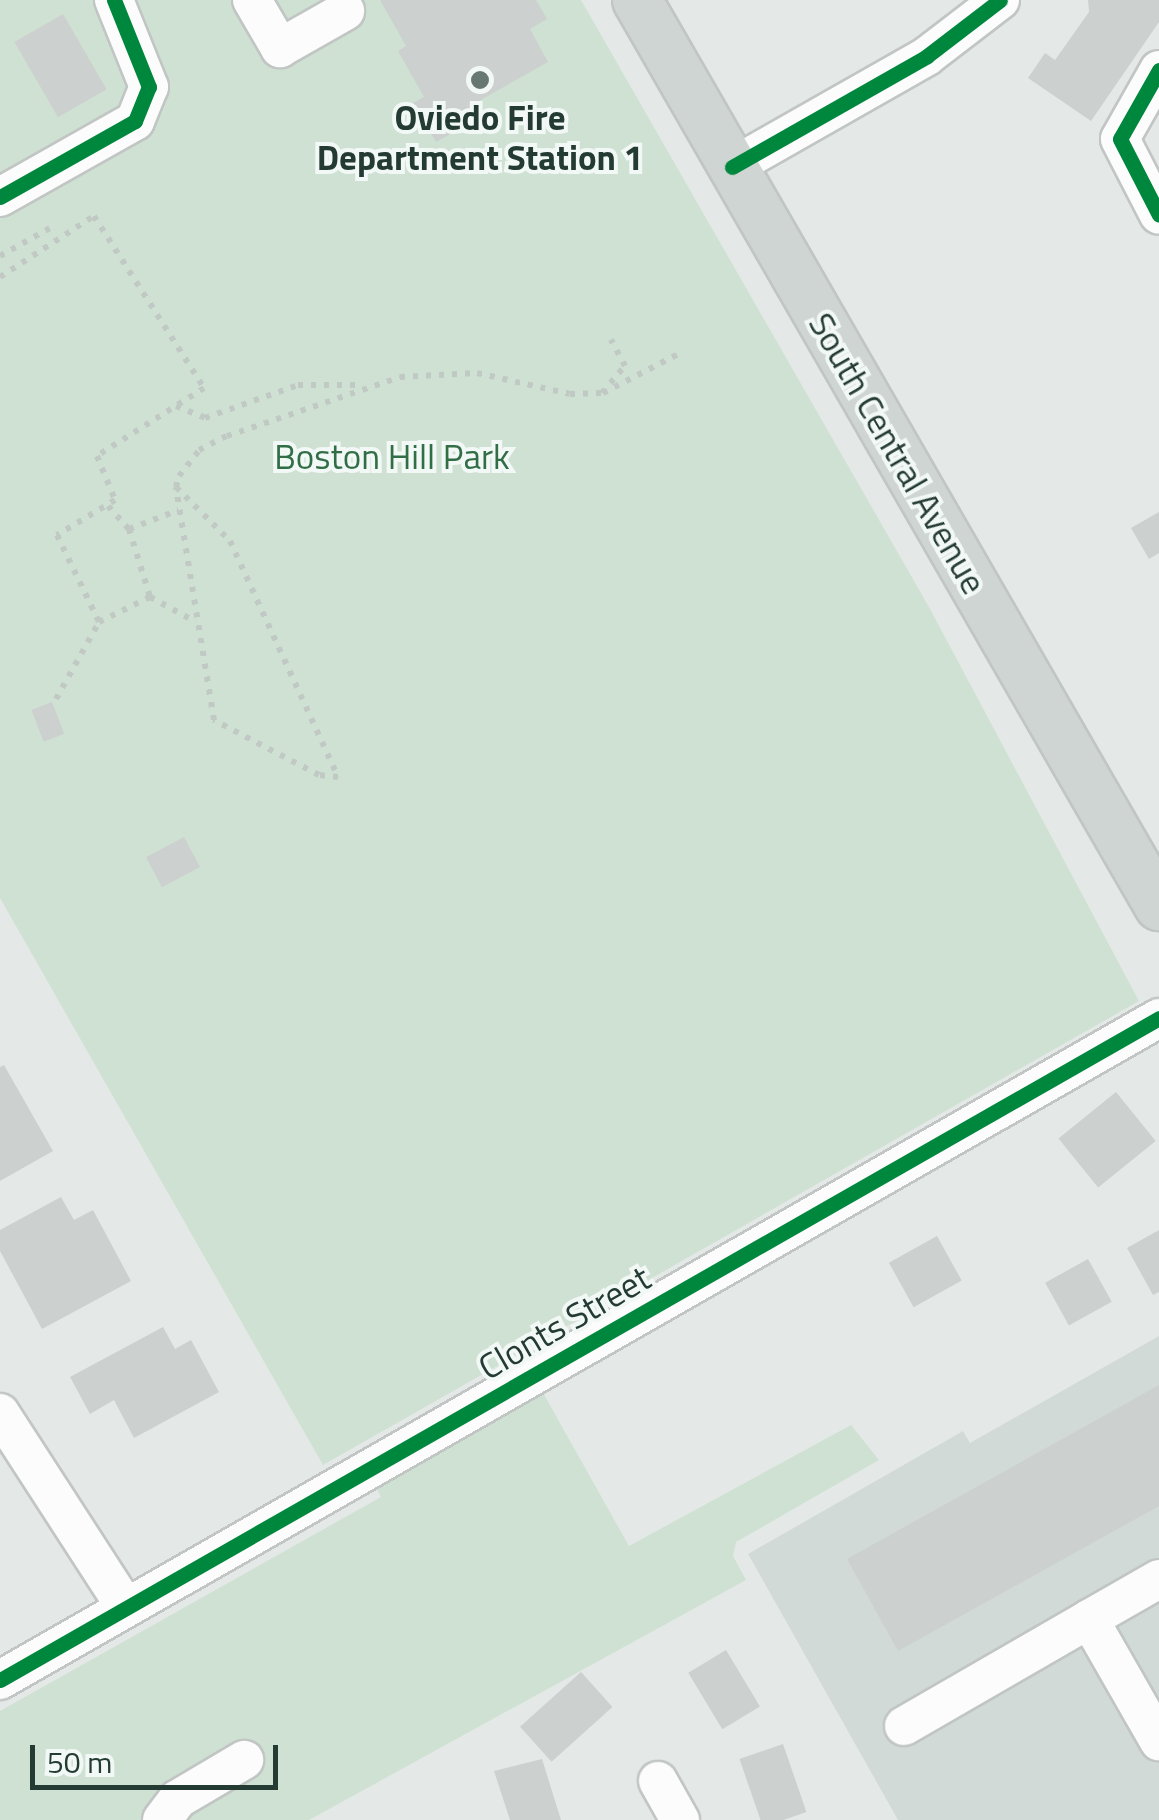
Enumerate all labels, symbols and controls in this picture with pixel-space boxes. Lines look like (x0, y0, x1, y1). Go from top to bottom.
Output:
marker: Oviedo Fire Department Station 1 (469, 69, 491, 91)
place label: Oviedo Fire Department Station 1 (317, 96, 643, 178)
street label: South Central Avenue (801, 305, 995, 601)
park label: Boston Hill Park (274, 435, 510, 477)
street label: Clonts Street (471, 1256, 657, 1388)
scale bar (35, 1725, 282, 1787)
text: 50 m (47, 1739, 112, 1785)

